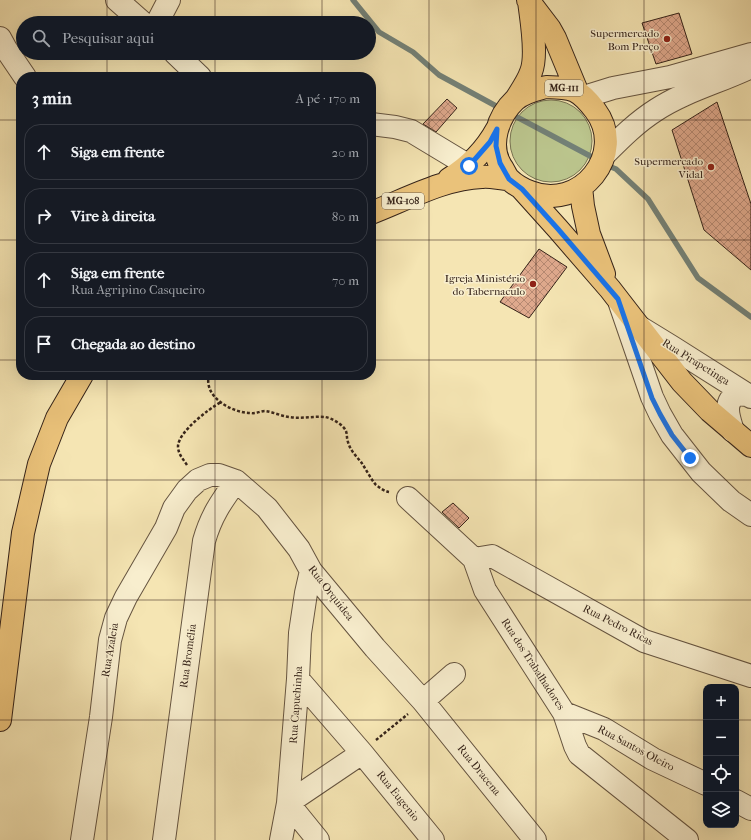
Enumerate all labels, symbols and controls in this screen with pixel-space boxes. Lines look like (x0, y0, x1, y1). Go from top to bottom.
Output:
search box (16, 16, 376, 60)
icon: search (30, 27, 52, 49)
place label: Supermercado Bom Preço (590, 27, 659, 53)
text: Pesquisar aqui (62, 29, 154, 47)
marker: Supermercado Bom Preço (662, 34, 672, 44)
road number: MG-111 (545, 80, 583, 96)
text: 3 min (32, 88, 72, 108)
text: A pé · 170 m (295, 91, 360, 106)
icon: ahead (33, 141, 55, 163)
text: Siga em frente (71, 143, 164, 161)
text: 20 m (332, 145, 359, 160)
place label: Supermercado Vidal (634, 155, 703, 181)
route start (460, 157, 478, 175)
marker: Supermercado Vidal (706, 162, 716, 172)
road number: MG-108 (382, 193, 424, 209)
icon: right (33, 205, 55, 227)
text: Vire à direita (71, 207, 155, 225)
text: 80 m (332, 209, 359, 224)
text: Siga em frente (71, 264, 164, 282)
icon: ahead (33, 269, 55, 291)
place label: Igreja Ministério do Tabernaculo (445, 272, 525, 298)
text: 70 m (332, 273, 359, 288)
marker: Igreja Ministério do Tabernaculo (528, 279, 538, 289)
text: Rua Agripino Casqueiro (71, 282, 205, 297)
icon: arrive (33, 333, 55, 355)
text: Chegada ao destino (71, 335, 195, 353)
street label: Rua Pirapetinga (660, 336, 733, 388)
route end (681, 449, 699, 467)
street label: Rua Orquidea (305, 563, 357, 624)
street label: Rua Pedro Ricas (581, 602, 655, 648)
street label: Rua dos Trabalhadores (499, 616, 567, 712)
street label: Rua Azaleia (99, 621, 121, 678)
street label: Rua Bromélia (177, 622, 199, 689)
street label: Rua Capuchinha (287, 665, 305, 744)
map controls (703, 684, 739, 828)
button: + (703, 684, 739, 720)
button: − (703, 720, 739, 756)
street label: Rua Santos Oleiro (595, 722, 677, 774)
street label: Rua Dracena (455, 742, 504, 799)
button: locate (703, 756, 739, 792)
street label: Rua Eugenio (374, 768, 422, 824)
button: layers (703, 792, 739, 828)

